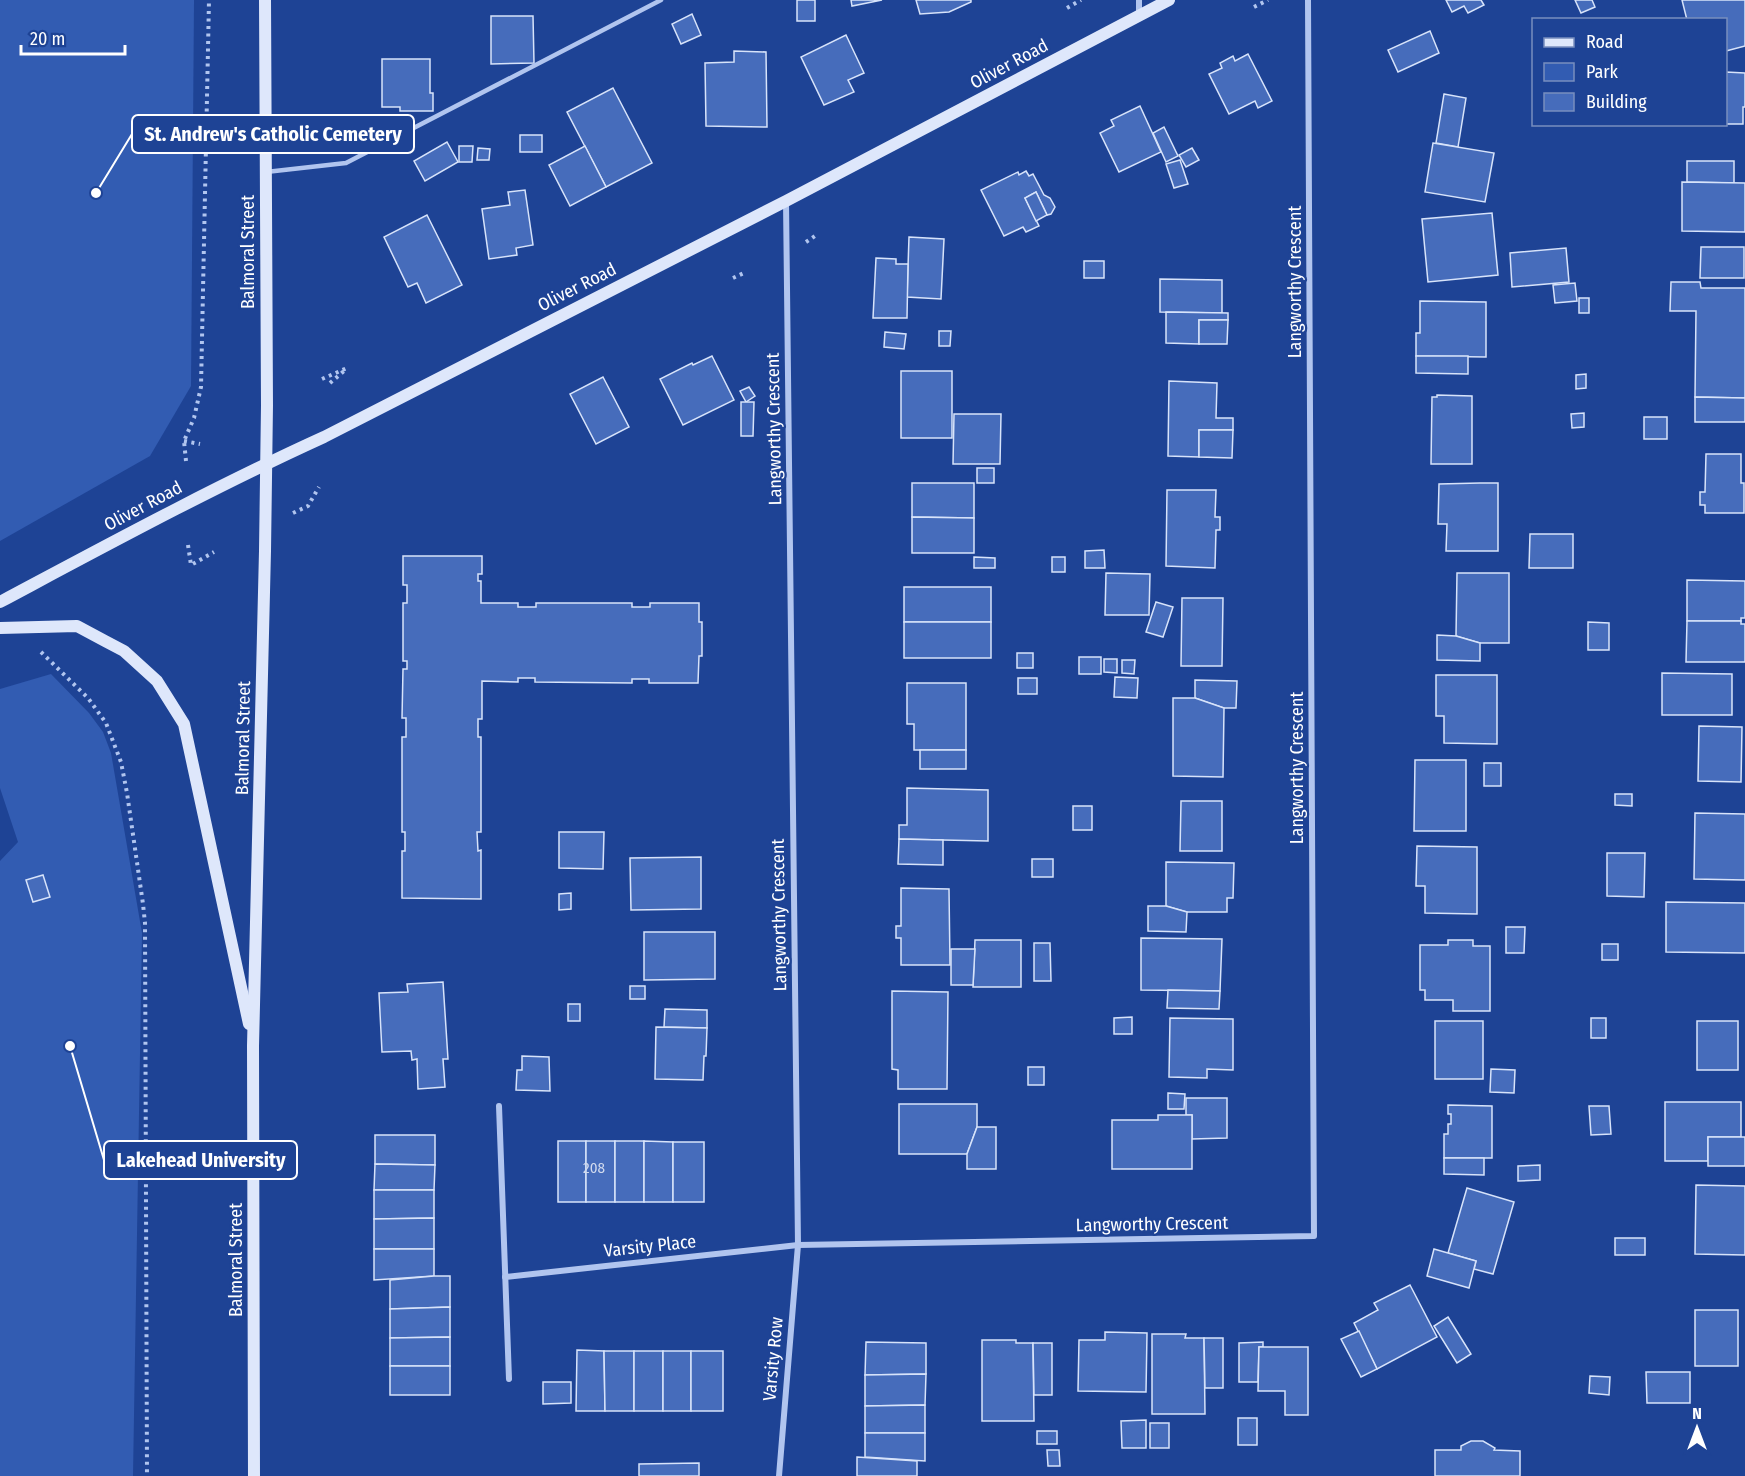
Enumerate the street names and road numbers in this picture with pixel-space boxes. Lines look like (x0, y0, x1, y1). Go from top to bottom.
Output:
street label: Oliver Road (966, 34, 1052, 94)
street label: Balmoral Street (237, 195, 259, 309)
street label: Langworthy Crescent (1284, 206, 1306, 358)
street label: Oliver Road (534, 258, 620, 316)
street label: Langworthy Crescent (762, 352, 786, 505)
street label: Oliver Road (100, 476, 186, 536)
street label: Balmoral Street (231, 681, 255, 795)
street label: Langworthy Crescent (1286, 692, 1308, 844)
street label: Langworthy Crescent (767, 838, 791, 991)
street label: Balmoral Street (225, 1203, 247, 1317)
street label: Langworthy Crescent (1076, 1212, 1229, 1236)
street label: Varsity Place (603, 1230, 697, 1262)
street label: Varsity Row (758, 1316, 788, 1402)

